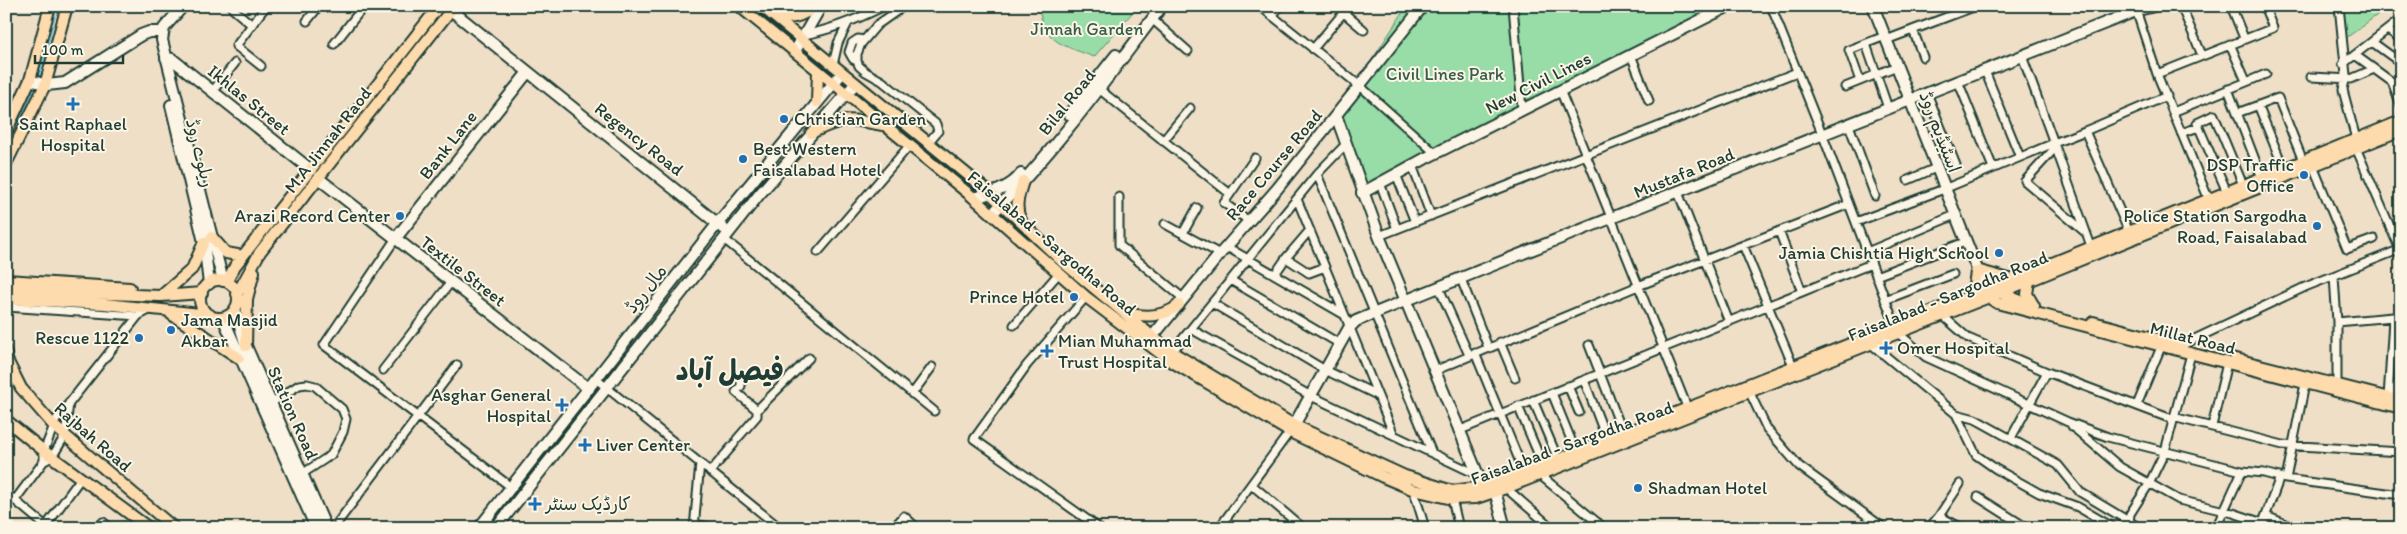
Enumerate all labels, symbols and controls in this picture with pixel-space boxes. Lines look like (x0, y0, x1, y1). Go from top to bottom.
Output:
park label: Jinnah Garden (1030, 18, 1144, 40)
scale bar (35, 32, 122, 64)
text: 100 m (42, 41, 84, 59)
street label: New Civil Lines (1481, 47, 1595, 119)
street label: Ikhlas Street (203, 60, 295, 140)
park label: Civil Lines Park (1386, 63, 1505, 85)
street label: Bilal Road (1034, 64, 1100, 140)
street label: M.A Jinnah Raod (280, 82, 376, 197)
street label: اسٹیڈیم روڈ (1912, 88, 1966, 177)
marker: Saint Raphael Hospital (66, 97, 80, 111)
street label: Regency Road (590, 97, 688, 181)
street label: Race Course Road (1221, 105, 1327, 225)
street label: Bank Lane (414, 106, 482, 184)
place label: Christian Garden (794, 108, 927, 130)
place label: Saint Raphael Hospital (19, 113, 127, 156)
marker: Christian Garden (778, 113, 790, 125)
street label: ریلوے روڈ (180, 116, 219, 190)
place label: Best Western Faisalabad Hotel (753, 138, 882, 181)
street label: Mustafa Road (1630, 143, 1738, 203)
marker: Best Western Faisalabad Hotel (737, 153, 749, 165)
place label: DSP Traffic Office (2206, 154, 2294, 197)
street label: Faisalabad - Sargodha Road (963, 166, 1141, 320)
marker: DSP Traffic Office (2298, 169, 2310, 181)
place label: Arazi Record Center (235, 205, 390, 227)
place label: Police Station Sargodha Road, Faisalabad (2124, 205, 2308, 248)
marker: Arazi Record Center (394, 210, 406, 222)
marker: Police Station Sargodha Road, Faisalabad (2311, 220, 2323, 232)
street label: Textile Street (416, 231, 510, 311)
place label: Jamia Chishtia High School (1779, 242, 1989, 264)
street label: Faisalabad - Sargodha Road (1845, 246, 2051, 346)
marker: Jamia Chishtia High School (1993, 247, 2005, 259)
street label: مال روڈ (620, 260, 672, 318)
place label: Prince Hotel (969, 286, 1064, 308)
marker: Prince Hotel (1068, 291, 1080, 303)
place label: Jama Masjid Akbar (181, 309, 278, 352)
street label: Millat Road (2148, 317, 2238, 359)
marker: Jama Masjid Akbar (165, 324, 177, 336)
place label: Rescue 1122 (35, 327, 130, 349)
place label: Mian Muhammad Trust Hospital (1058, 330, 1192, 373)
marker: Rescue 1122 (133, 332, 145, 344)
place label: Omer Hospital (1897, 337, 2010, 359)
marker: Omer Hospital (1879, 341, 1893, 355)
marker: Mian Muhammad Trust Hospital (1040, 344, 1054, 358)
district label: فیصل آباد (676, 353, 784, 388)
street label: Station Road (263, 363, 323, 463)
place label: Asghar General Hospital (431, 384, 551, 427)
street label: Faisalabad - Sargodha Road (1468, 396, 1676, 490)
street label: Rajbah Road (50, 397, 136, 477)
marker: Asghar General Hospital (555, 398, 569, 412)
place label: Liver Center (596, 434, 690, 456)
marker: Liver Center (578, 438, 592, 452)
place label: Shadman Hotel (1648, 477, 1767, 499)
marker: Shadman Hotel (1632, 482, 1644, 494)
place label: کارڈیک سنٹر (544, 493, 631, 515)
marker: کارڈیک سنٹر (528, 497, 542, 511)

